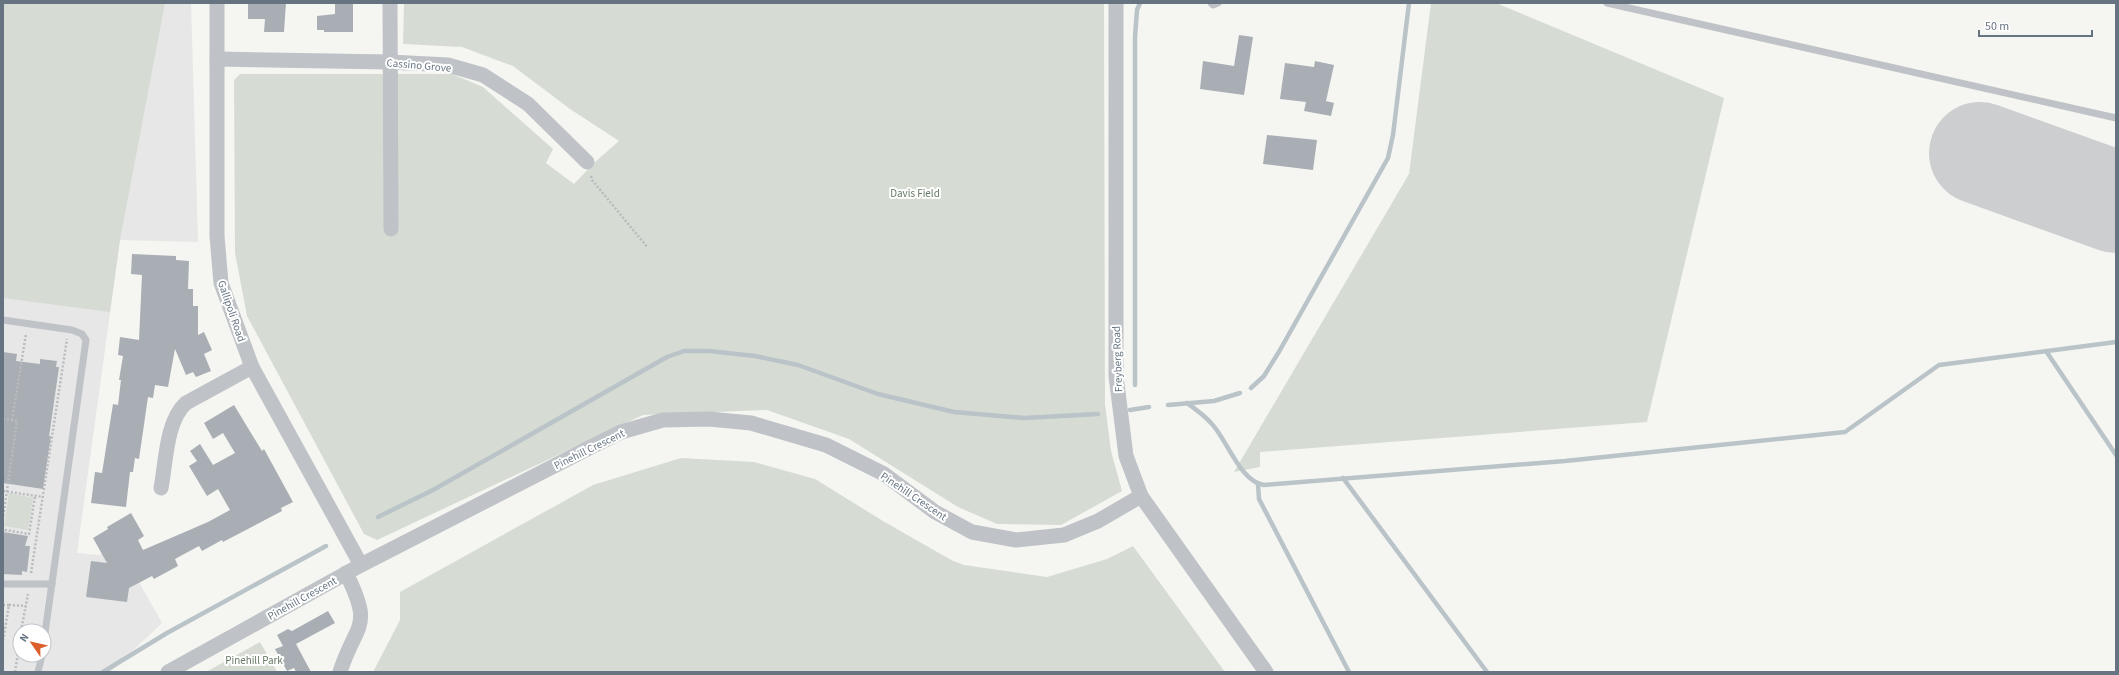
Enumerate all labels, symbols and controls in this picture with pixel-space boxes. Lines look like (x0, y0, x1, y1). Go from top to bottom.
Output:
scale bar (1979, 12, 2092, 38)
text: 50 m (1985, 18, 2009, 35)
street label: Cassino Grove (386, 55, 452, 76)
park label: Davis Field (890, 186, 940, 201)
street label: Gallipoli Road (214, 278, 249, 344)
street label: Freyberg Road (1109, 326, 1126, 392)
street label: Pinehill Crescent (551, 426, 627, 473)
street label: Pinehill Crescent (878, 469, 950, 524)
street label: Pinehill Crescent (265, 573, 340, 624)
north arrow (12, 623, 52, 663)
text: N (16, 630, 32, 645)
park label: Pinehill Park (225, 653, 283, 668)

